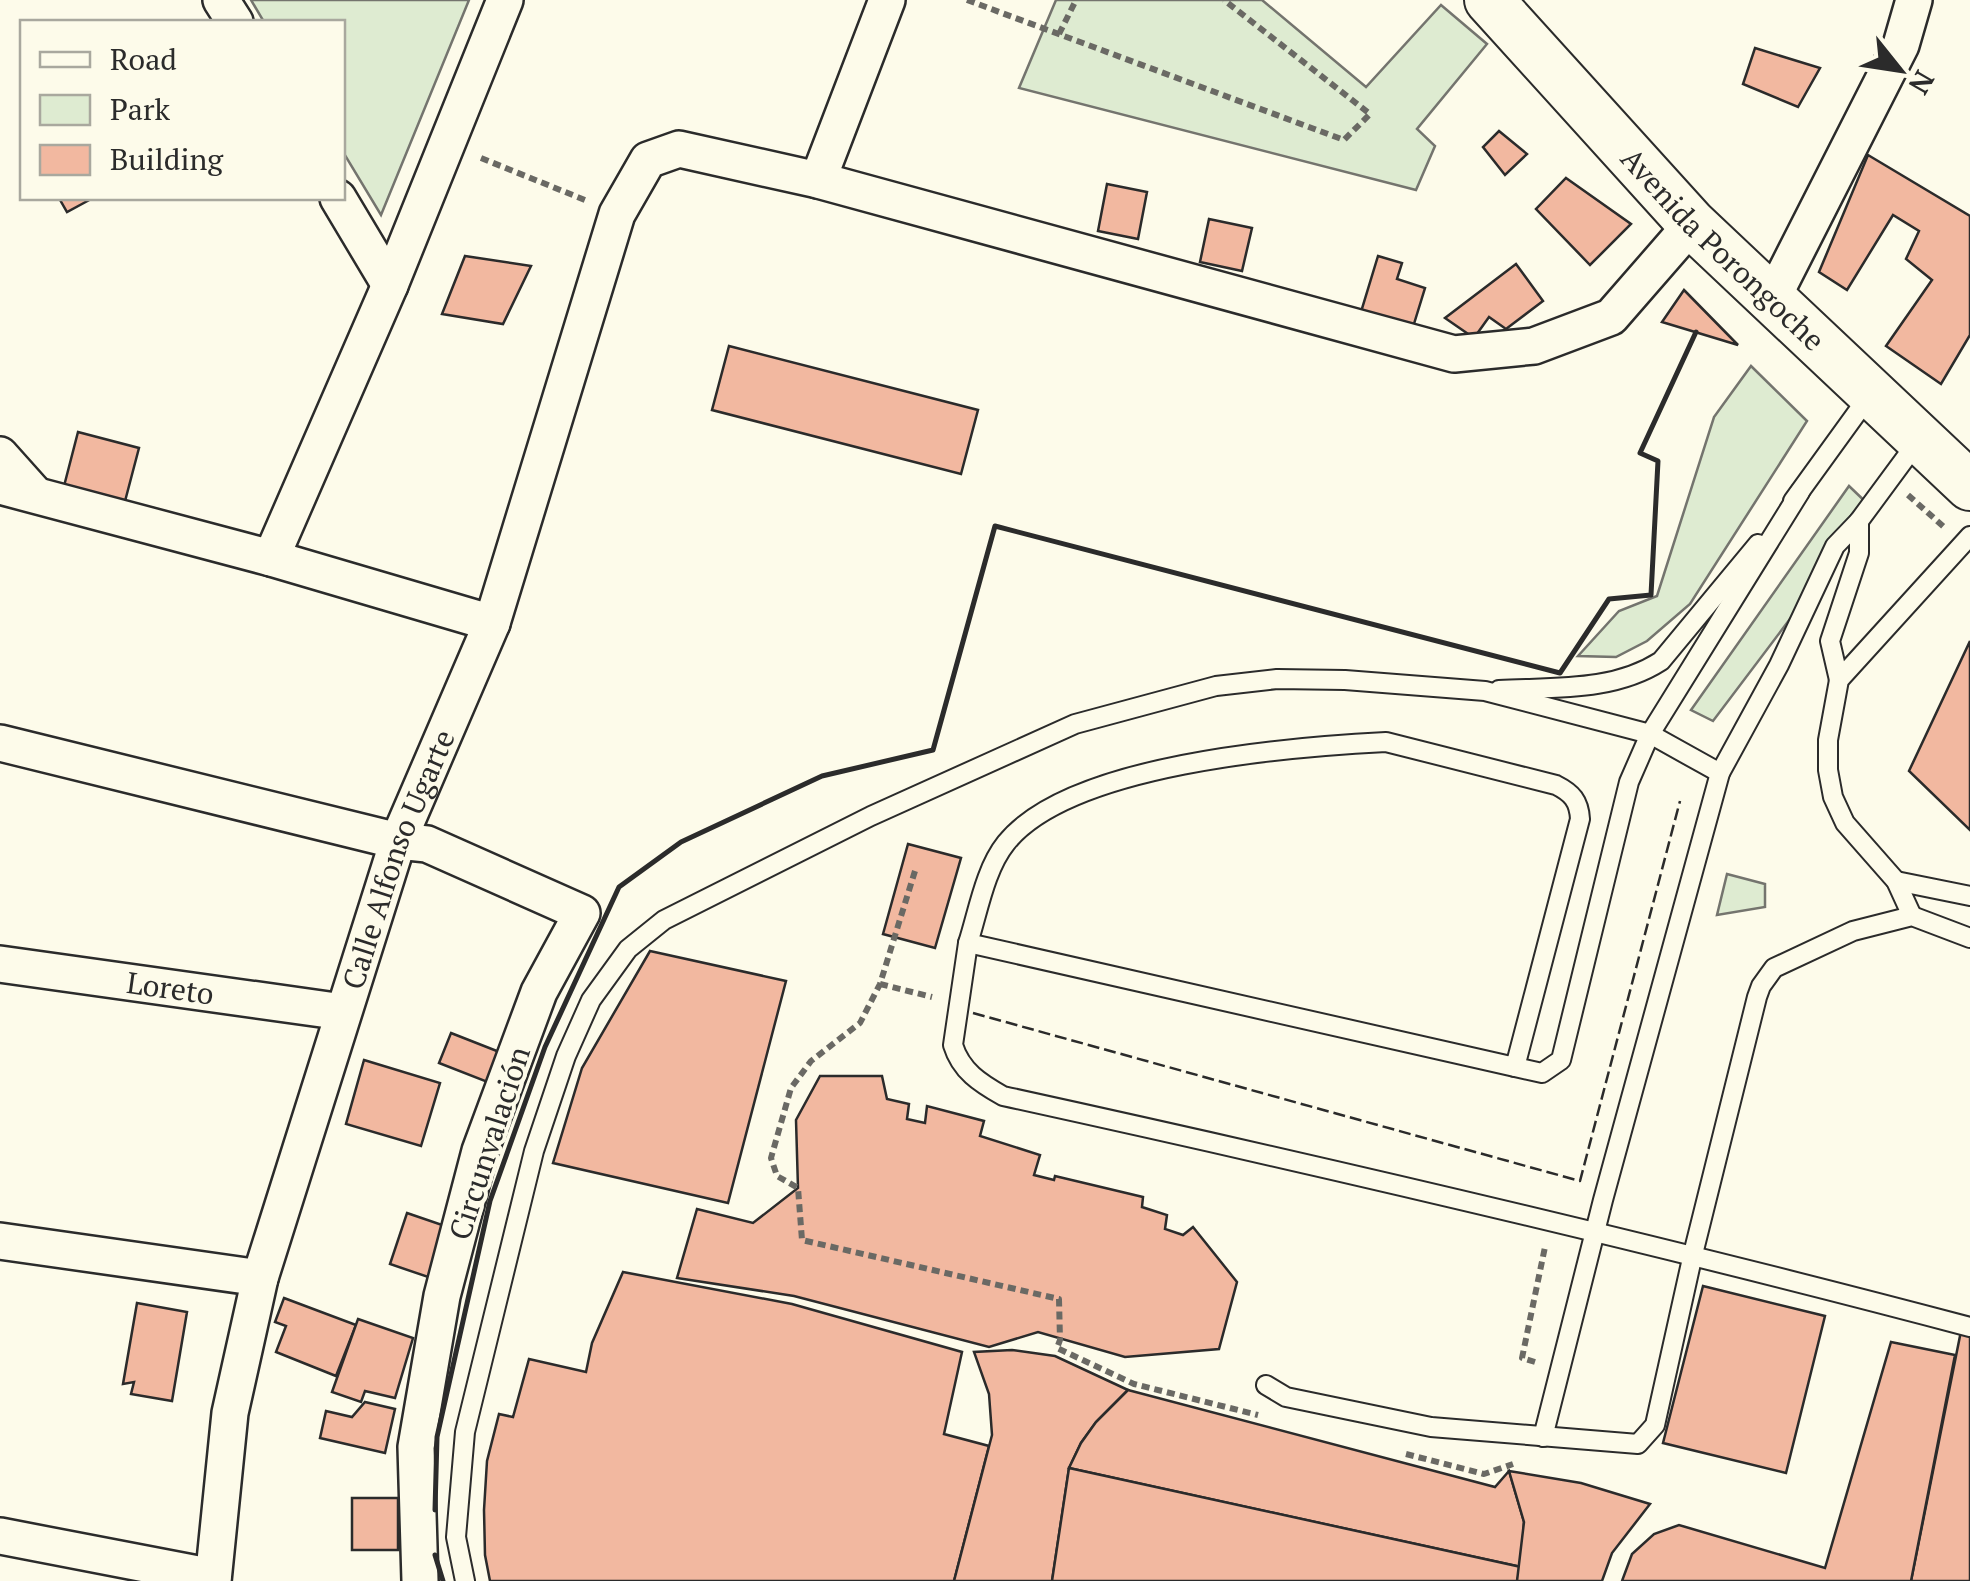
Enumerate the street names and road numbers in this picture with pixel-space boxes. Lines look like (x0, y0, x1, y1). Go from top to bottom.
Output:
street label: Avenida Porongoche (1612, 139, 1834, 359)
street label: Calle Alfonso Ugarte (332, 723, 464, 994)
street label: Loreto (124, 962, 216, 1014)
street label: Circunvalación (439, 1041, 539, 1245)

